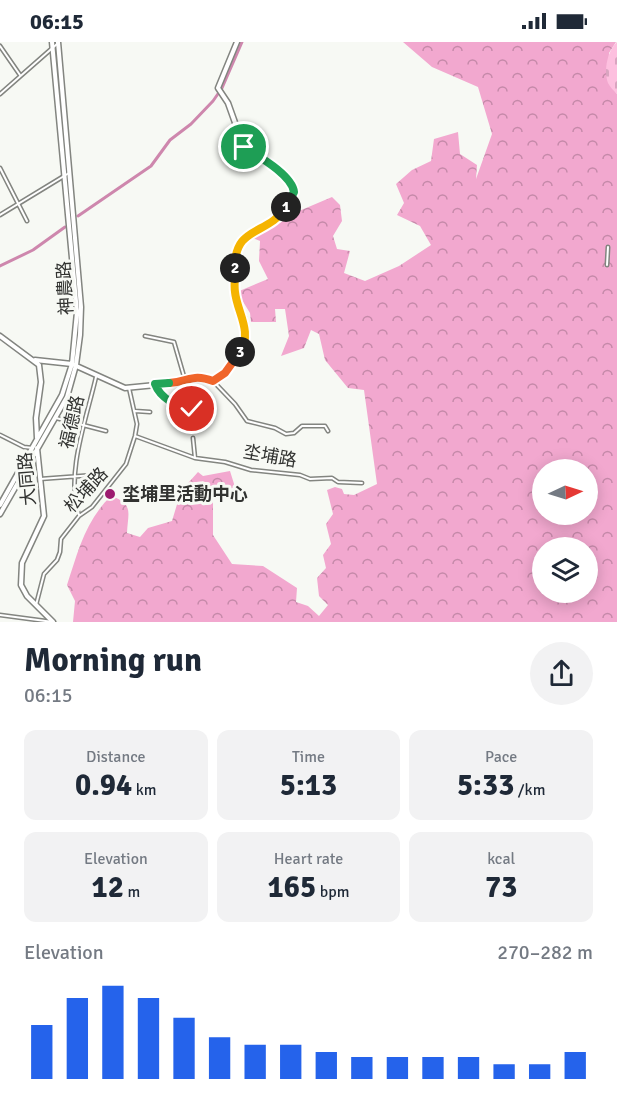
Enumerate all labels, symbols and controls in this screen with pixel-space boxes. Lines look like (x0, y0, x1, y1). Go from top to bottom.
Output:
text: 06:15 (30, 8, 84, 35)
pin (218, 121, 269, 172)
icon: arrive (227, 130, 260, 163)
pin: 1 (271, 192, 301, 222)
text: 1 (282, 197, 290, 217)
pin: 2 (220, 253, 250, 283)
text: 2 (231, 258, 239, 278)
street label: 神農路 (53, 260, 77, 316)
pin: 3 (225, 337, 255, 367)
text: 3 (236, 342, 244, 362)
pin (166, 383, 217, 434)
icon: check (175, 392, 208, 425)
street label: 福德路 (55, 393, 89, 451)
street label: 坔埔路 (242, 440, 298, 472)
street label: 大同路 (14, 451, 40, 507)
north arrow (532, 459, 598, 525)
map controls (532, 459, 598, 603)
street label: 松埔路 (60, 463, 112, 517)
place label: 坔埔里活動中心 (122, 483, 248, 505)
marker: 坔埔里活動中心 (103, 487, 117, 501)
button: layers (532, 537, 598, 603)
text: Morning run (24, 640, 202, 681)
button: share (530, 642, 593, 705)
text: 06:15 (24, 683, 73, 708)
text: Distance (86, 747, 146, 767)
text: Time (292, 747, 325, 767)
text: Pace (485, 747, 517, 767)
text: 0.94 (75, 767, 132, 804)
text: 5:13 (280, 767, 337, 804)
text: 5:33 (457, 767, 514, 804)
text: km (132, 780, 157, 800)
text: /km (514, 780, 545, 800)
text: Elevation (84, 849, 148, 869)
text: Heart rate (274, 849, 343, 869)
text: kcal (487, 849, 515, 869)
text: 12 (91, 869, 124, 906)
text: 165 (268, 869, 316, 906)
text: 73 (485, 869, 517, 906)
text: m (124, 882, 140, 902)
text: bpm (316, 882, 349, 902)
text: Elevation (24, 940, 104, 965)
text: 270–282 m (497, 940, 593, 965)

